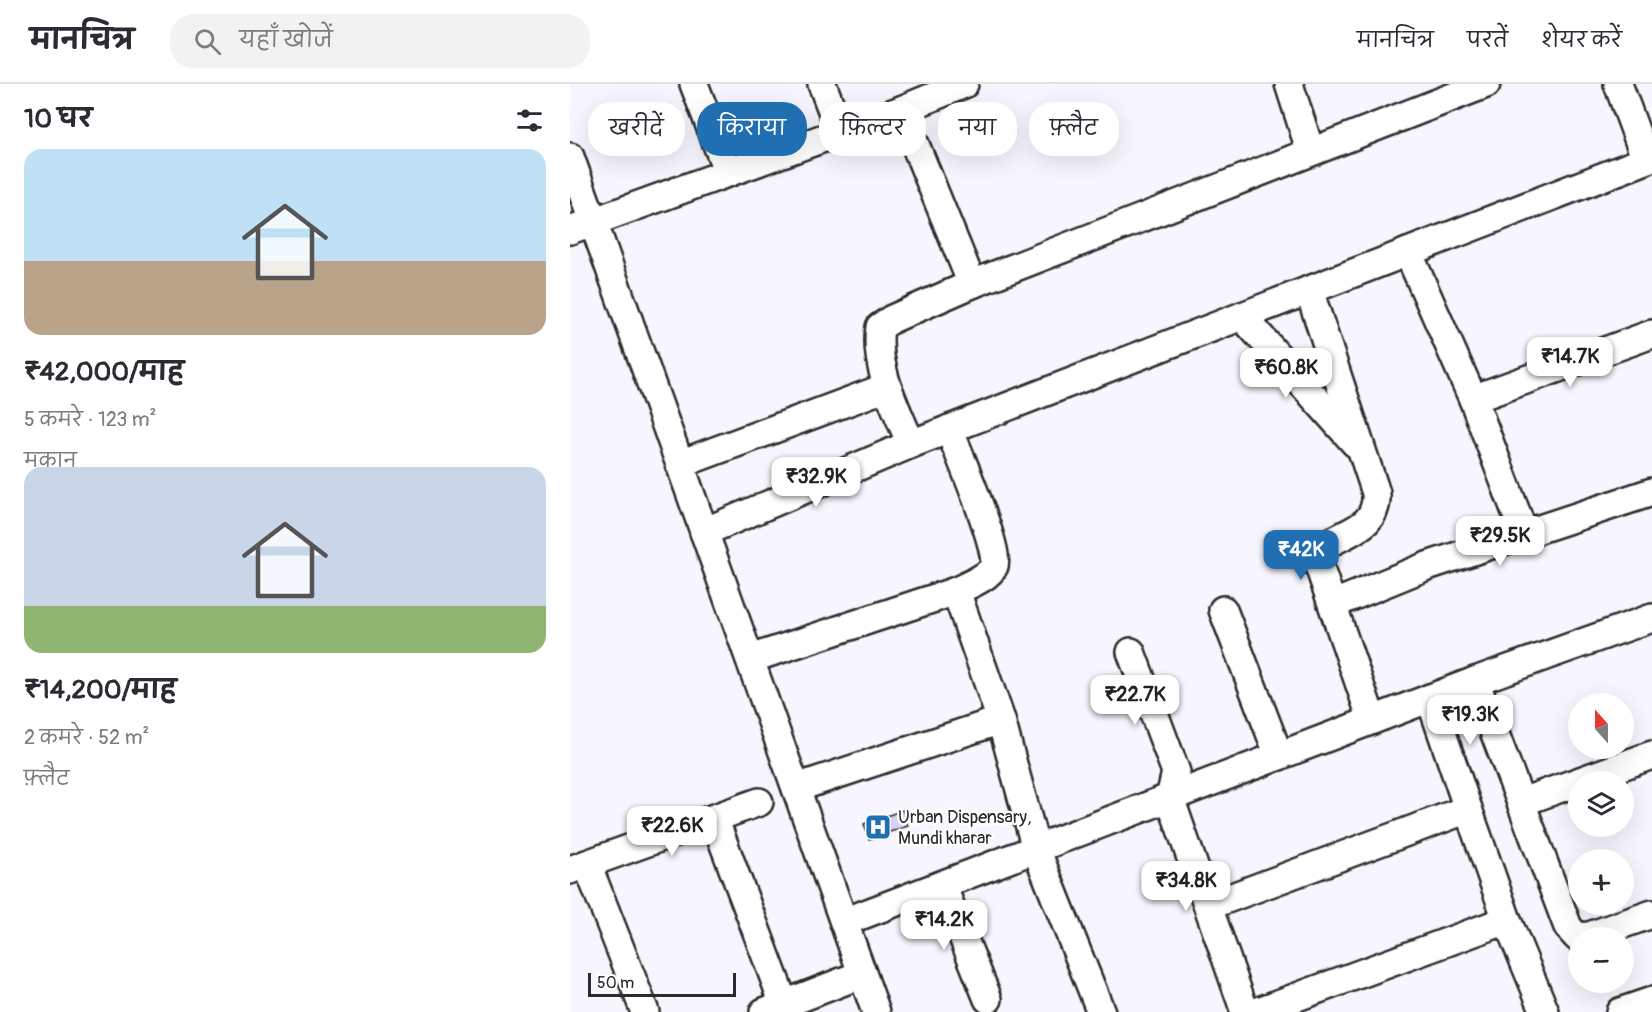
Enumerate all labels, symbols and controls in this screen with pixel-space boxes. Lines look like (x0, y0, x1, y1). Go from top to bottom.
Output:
search box (170, 14, 590, 68)
text: मानचित्र (30, 23, 134, 58)
icon: search (191, 25, 224, 58)
text: यहाँ खोजें (239, 26, 333, 54)
text: मानचित्र (1357, 27, 1434, 54)
text: परतें (1467, 27, 1508, 54)
text: शेयर करें (1541, 27, 1622, 54)
chip: खरीदें (588, 102, 685, 156)
chip: किराया (697, 102, 807, 156)
chip: फ़िल्टर (819, 102, 926, 156)
chip: नया (938, 102, 1017, 156)
chip: फ़्लैट (1029, 102, 1119, 156)
text: 10 घर (24, 103, 92, 135)
icon: filters (513, 104, 546, 137)
icon: home (231, 188, 339, 296)
pin: ₹14.7K (1521, 337, 1619, 388)
text: ₹14.7K (1541, 344, 1599, 369)
pin: ₹60.8K (1237, 348, 1335, 399)
text: ₹60.8K (1254, 355, 1318, 380)
text: ₹42,000/माह (24, 356, 184, 388)
text: 5 कमरे · 123 m² (24, 407, 156, 432)
text: मकान (24, 448, 77, 473)
pin: ₹32.9K (767, 457, 865, 508)
text: ₹32.9K (785, 464, 847, 489)
icon: home (231, 506, 339, 614)
pin: ₹29.5K (1451, 516, 1549, 567)
text: ₹29.5K (1470, 523, 1530, 548)
pin: ₹42K (1265, 530, 1337, 581)
text: ₹42K (1278, 537, 1324, 562)
text: ₹14,200/माह (24, 674, 177, 706)
pin: ₹22.7K (1086, 675, 1184, 726)
text: ₹22.7K (1104, 682, 1166, 707)
north arrow (1568, 693, 1634, 759)
map controls (1568, 693, 1634, 993)
pin: ₹19.3K (1421, 695, 1519, 746)
text: ₹19.3K (1441, 702, 1499, 727)
text: 2 कमरे · 52 m² (24, 725, 149, 750)
text: फ़्लैट (24, 766, 70, 791)
button: layers (1568, 771, 1634, 837)
pin: ₹22.6K (623, 806, 721, 857)
place label: Urban Dispensary, Mundi kharar (898, 806, 1032, 850)
hospital icon: Urban Dispensary, Mundi kharar (863, 812, 893, 842)
text: ₹22.6K (641, 813, 703, 838)
button: + (1568, 849, 1634, 915)
pin: ₹34.8K (1137, 861, 1235, 912)
text: ₹34.8K (1155, 868, 1217, 893)
pin: ₹14.2K (895, 900, 993, 951)
text: ₹14.2K (914, 907, 974, 932)
button: − (1568, 927, 1634, 993)
scale bar (588, 970, 736, 998)
text: 50 m (597, 973, 634, 993)

